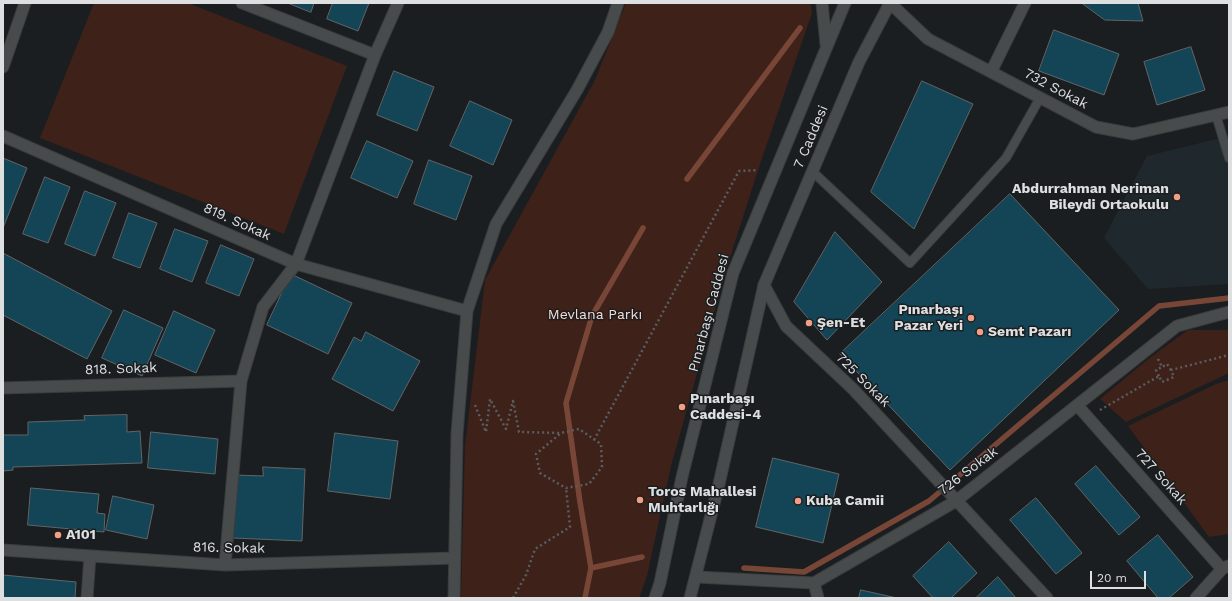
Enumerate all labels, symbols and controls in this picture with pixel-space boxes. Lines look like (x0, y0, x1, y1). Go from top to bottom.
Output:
street label: 732 Sokak (1021, 65, 1091, 113)
street label: 7 Caddesi (790, 103, 832, 171)
place label: Abdurrahman Neriman Bileydi Ortaokulu (1012, 181, 1169, 214)
marker: Abdurrahman Neriman Bileydi Ortaokulu (1172, 192, 1182, 202)
street label: 819. Sokak (201, 200, 273, 244)
street label: Pınarbaşı Caddesi (685, 252, 733, 374)
place label: Pınarbaşı Pazar Yeri (894, 302, 963, 334)
park label: Mevlana Parkı (548, 307, 642, 323)
marker: Pınarbaşı Pazar Yeri (966, 313, 976, 323)
place label: Şen-Et (817, 315, 865, 331)
marker: Şen-Et (804, 318, 814, 328)
place label: Semt Pazarı (988, 324, 1071, 340)
marker: Semt Pazarı (975, 327, 985, 337)
street label: 725 Sokak (832, 349, 894, 411)
street label: 818. Sokak (85, 359, 157, 379)
place label: Pınarbaşı Caddesi-4 (690, 391, 761, 424)
marker: Pınarbaşı Caddesi-4 (677, 402, 687, 412)
street label: 726 Sokak (935, 443, 1001, 499)
street label: 727 Sokak (1132, 446, 1190, 508)
place label: Toros Mahallesi Muhtarlığı (648, 484, 756, 516)
place label: Kuba Camii (806, 493, 884, 509)
marker: Toros Mahallesi Muhtarlığı (635, 495, 645, 505)
marker: Kuba Camii (793, 496, 803, 506)
place label: A101 (66, 527, 96, 543)
marker: A101 (53, 530, 63, 540)
street label: 816. Sokak (193, 539, 265, 557)
scale bar (1092, 563, 1148, 589)
text: 20 m (1097, 571, 1127, 585)

